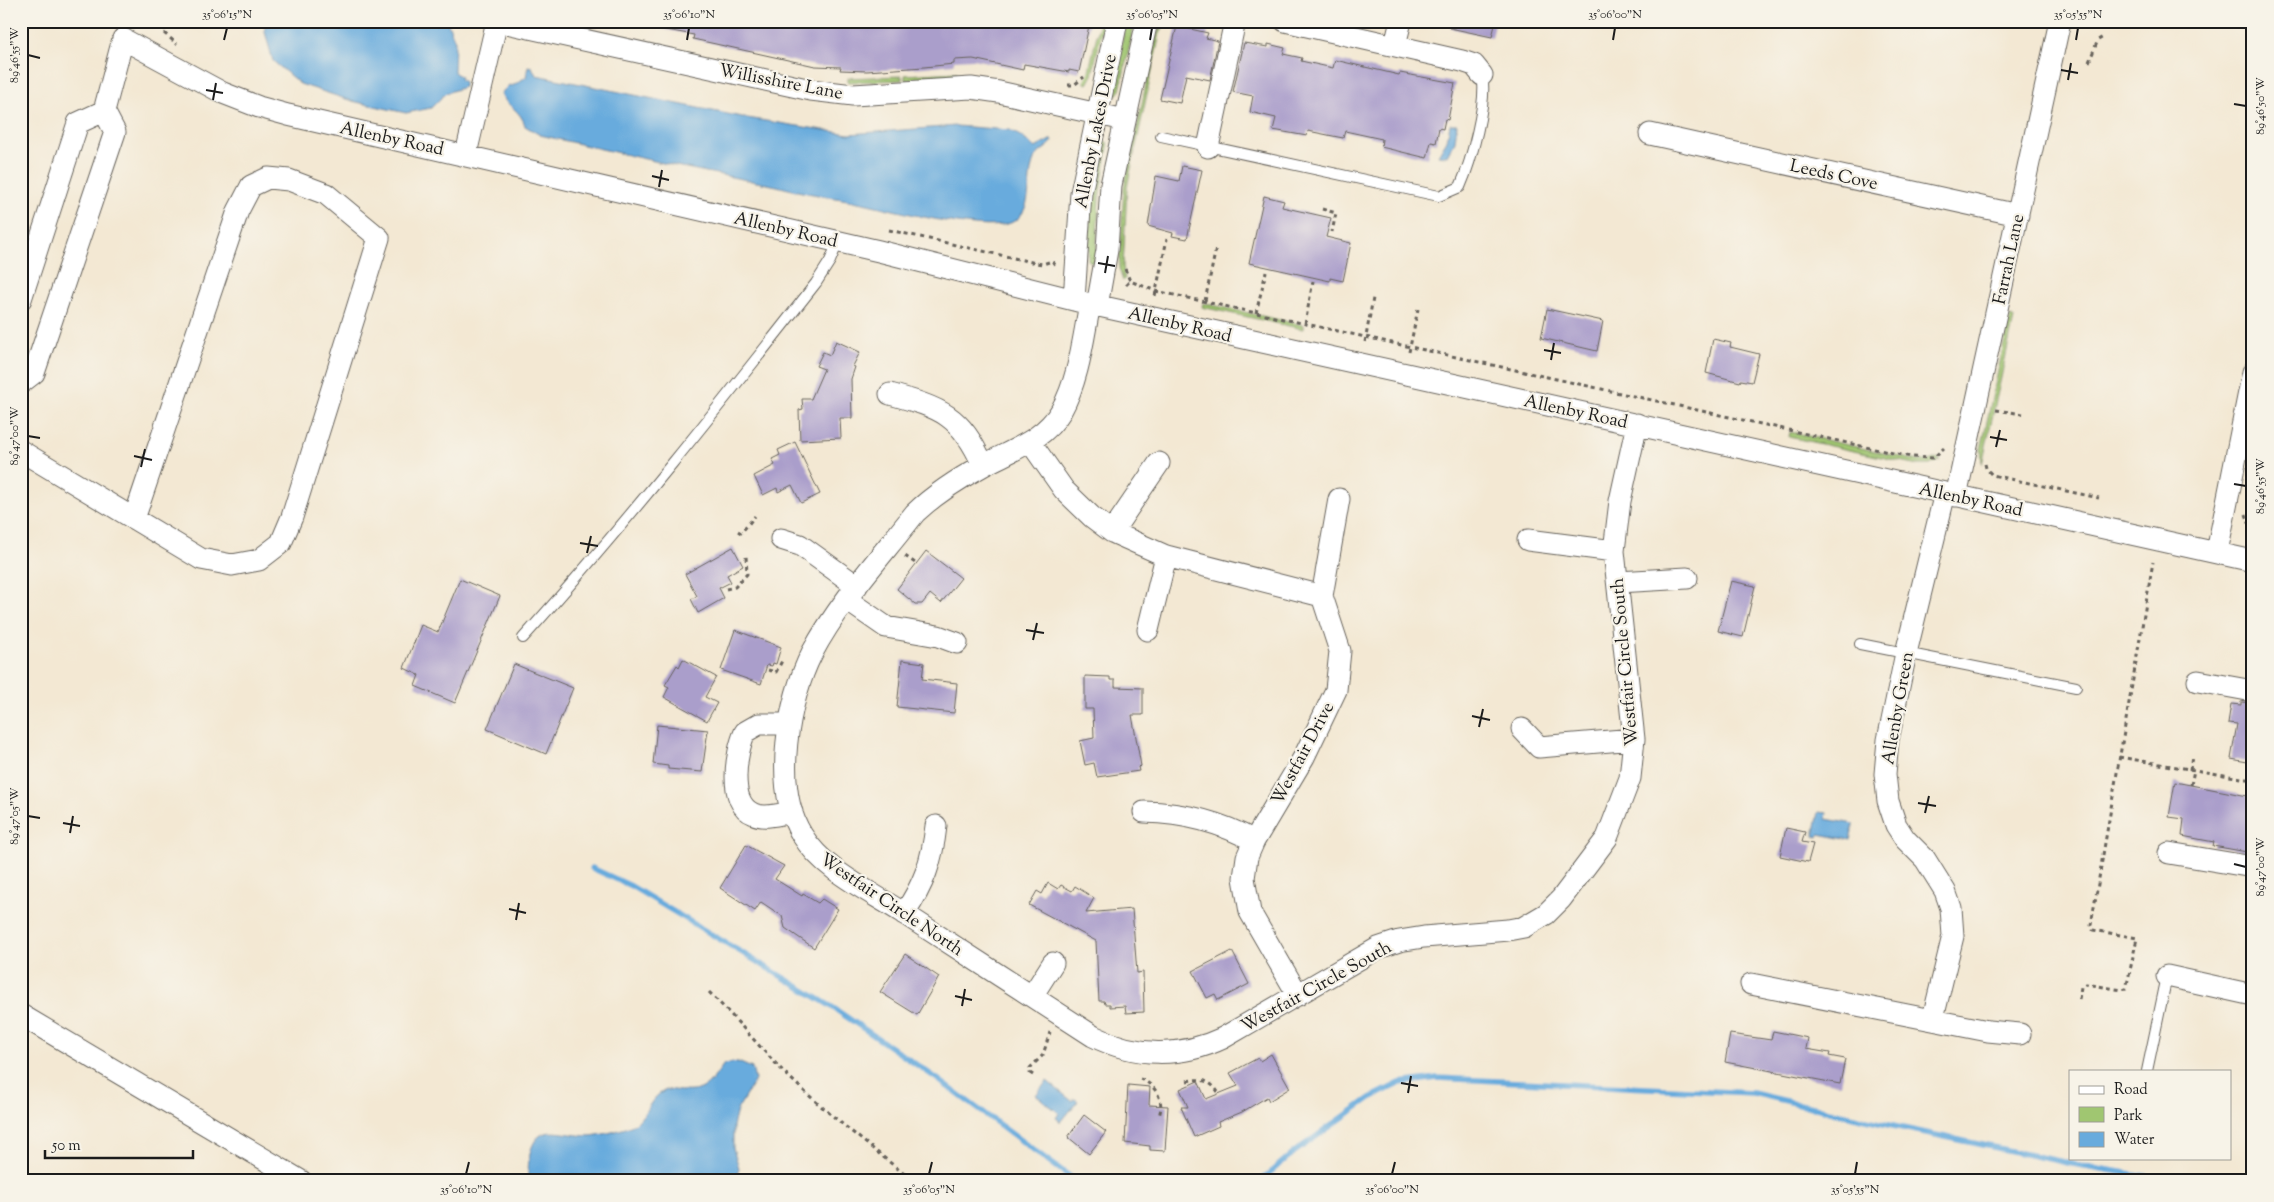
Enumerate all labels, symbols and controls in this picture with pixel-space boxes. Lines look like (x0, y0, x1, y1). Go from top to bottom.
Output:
text: 35°06'15"N (202, 6, 253, 24)
text: 35°06'10"N (663, 6, 715, 24)
text: 35°06'05"N (1126, 6, 1178, 24)
text: 35°06'00"N (1588, 6, 1642, 24)
text: 35°05'55"N (2054, 6, 2103, 24)
text: 89°46'55"W (6, 26, 24, 83)
street label: Allenby Lakes Drive (1069, 52, 1125, 211)
street label: Willisshire Lane (716, 58, 845, 108)
text: 89°46'50"W (2252, 77, 2270, 135)
street label: Allenby Road (337, 116, 446, 164)
street label: Leeds Cove (1787, 154, 1880, 198)
street label: Allenby Road (731, 206, 840, 256)
street label: Farrah Lane (1988, 212, 2032, 307)
street label: Allenby Road (1125, 301, 1234, 351)
street label: Allenby Road (1521, 389, 1630, 437)
text: 89°47'00"W (6, 406, 24, 466)
text: 89°46'55"W (2252, 457, 2270, 514)
street label: Allenby Road (1916, 477, 2025, 525)
street label: Westfair Circle South (1606, 576, 1646, 747)
street label: Allenby Green (1876, 649, 1922, 767)
street label: Westfair Drive (1266, 698, 1342, 810)
text: 89°47'05"W (6, 787, 24, 845)
text: 89°47'00"W (2252, 837, 2270, 897)
street label: Westfair Circle North (814, 848, 968, 964)
street label: Westfair Circle South (1237, 935, 1397, 1040)
legend (2069, 1070, 2232, 1160)
text: Road (2114, 1080, 2148, 1101)
text: Park (2114, 1106, 2143, 1127)
scale bar (45, 1127, 192, 1159)
text: Water (2114, 1130, 2155, 1151)
text: 50 m (51, 1136, 81, 1157)
text: 35°06'10"N (440, 1181, 492, 1199)
text: 35°06'05"N (903, 1181, 955, 1199)
text: 35°06'00"N (1365, 1181, 1419, 1199)
text: 35°05'55"N (1831, 1181, 1880, 1199)

